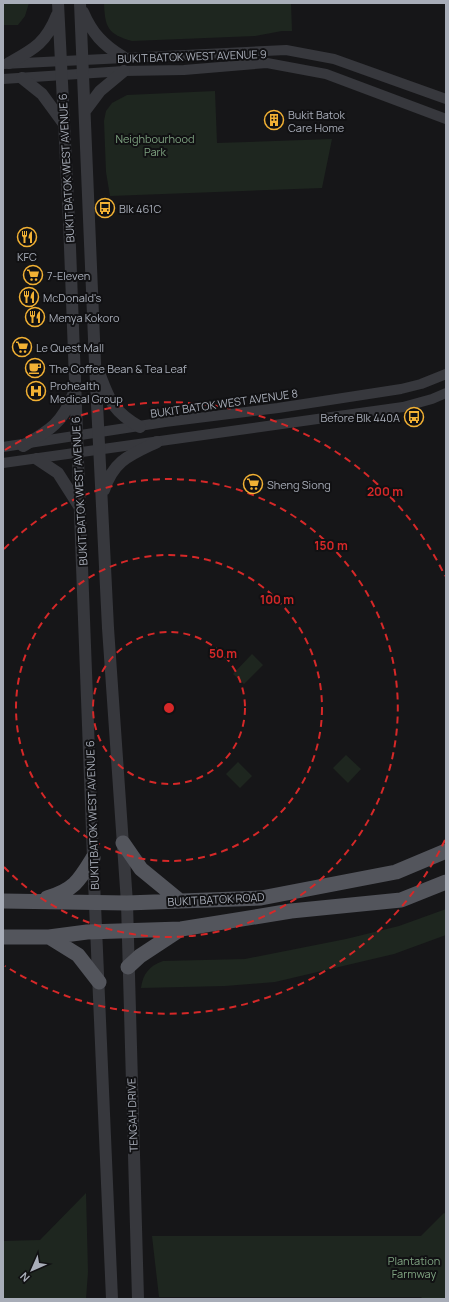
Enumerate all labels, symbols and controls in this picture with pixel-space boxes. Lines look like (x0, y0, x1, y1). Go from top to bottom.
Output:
street label: BUKIT BATOK WEST AVENUE 9 (117, 46, 267, 66)
street label: BUKIT BATOK WEST AVENUE 6 (55, 93, 77, 243)
place label: Bukit Batok Care Home (288, 107, 345, 135)
building icon: Bukit Batok Care Home (263, 109, 285, 131)
park label: Neighbourhood Park (115, 131, 195, 159)
bus stop icon: Blk 461C (94, 197, 116, 219)
place label: Blk 461C (119, 201, 161, 216)
restaurant icon: KFC (16, 226, 38, 248)
place label: KFC (17, 249, 37, 264)
supermarket icon: 7-Eleven (22, 264, 44, 286)
place label: 7-Eleven (47, 268, 90, 283)
restaurant icon: McDonald's (18, 286, 40, 308)
place label: McDonald's (43, 290, 101, 305)
restaurant icon: Menya Kokoro (24, 306, 46, 328)
place label: Menya Kokoro (49, 310, 120, 325)
supermarket icon: Le Quest Mall (11, 336, 33, 358)
place label: Le Quest Mall (36, 340, 104, 355)
cafe icon: The Coffee Bean & Tea Leaf (24, 357, 46, 379)
place label: The Coffee Bean & Tea Leaf (49, 361, 187, 376)
place label: Prohealth Medical Group (50, 378, 123, 406)
hospital icon: Prohealth Medical Group (25, 380, 47, 402)
street label: BUKIT BATOK WEST AVENUE 8 (149, 385, 299, 421)
bus stop icon: Before Blk 440A (403, 406, 425, 428)
place label: Before Blk 440A (320, 410, 400, 425)
street label: BUKIT BATOK WEST AVENUE 6 (68, 416, 90, 566)
supermarket icon: Sheng Siong (242, 473, 264, 495)
place label: Sheng Siong (267, 477, 331, 492)
text: 200 m (367, 483, 403, 500)
text: 150 m (314, 537, 348, 554)
text: 100 m (260, 591, 294, 608)
text: 50 m (209, 645, 237, 662)
centre of rings (162, 701, 176, 715)
street label: BUKIT BATOK WEST AVENUE 6 (82, 740, 102, 890)
street label: BUKIT BATOK ROAD (167, 889, 265, 909)
street label: TENGAH DRIVE (123, 1078, 141, 1152)
north arrow (12, 1250, 52, 1290)
park label: Plantation Farmway (388, 1253, 440, 1281)
text: N (16, 1269, 33, 1286)

